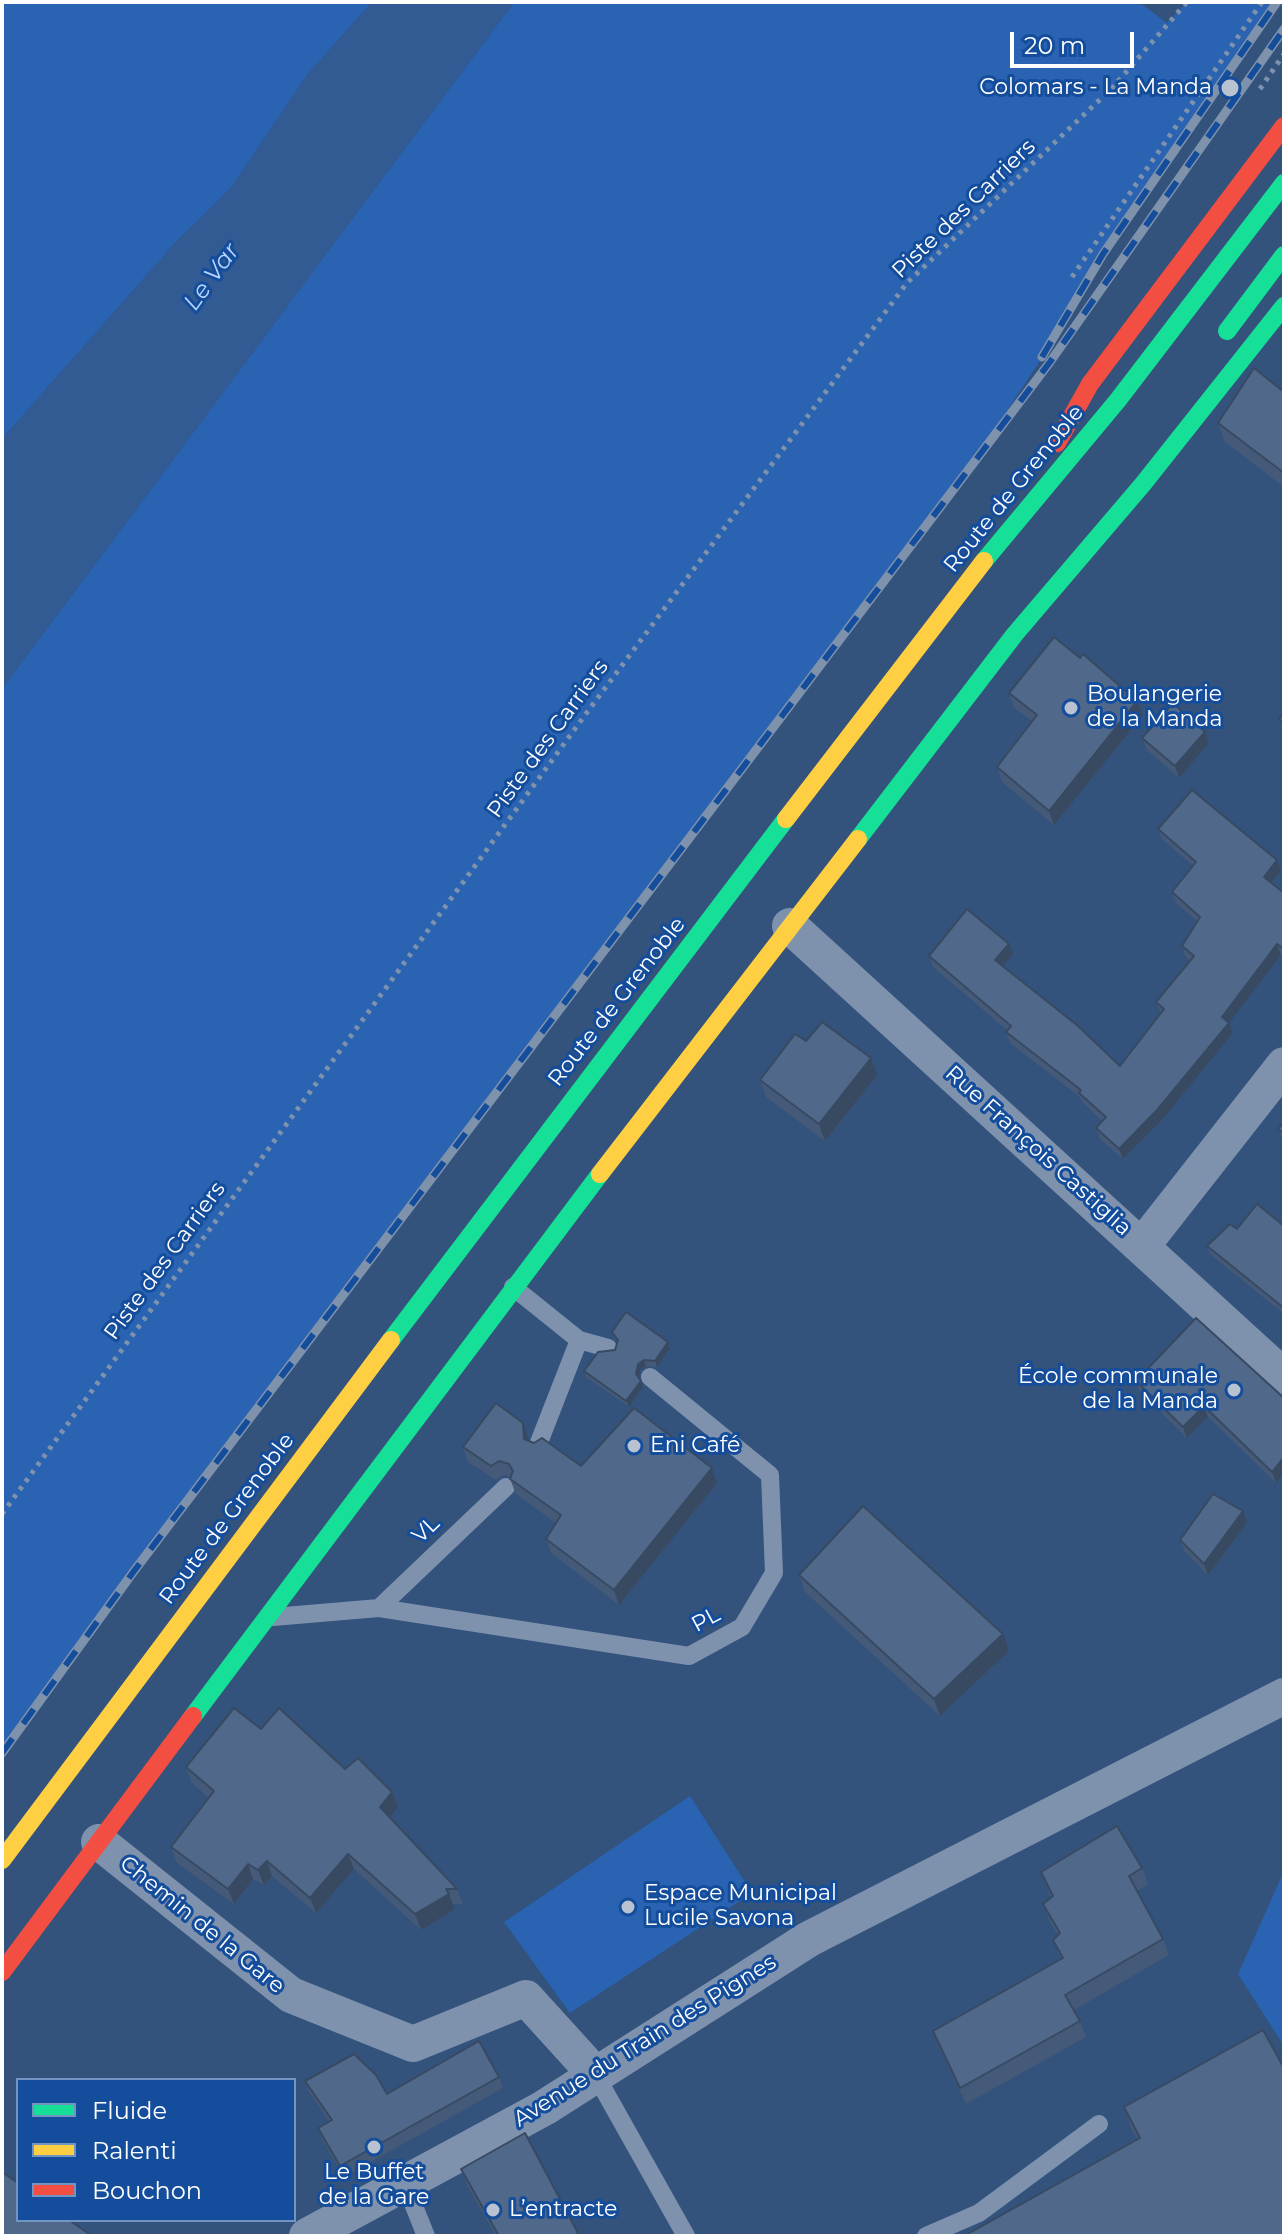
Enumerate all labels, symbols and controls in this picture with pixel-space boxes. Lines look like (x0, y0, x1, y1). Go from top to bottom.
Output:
scale bar (1014, 16, 1138, 66)
text: 20 m (1024, 31, 1085, 60)
place label: Colomars - La Manda (979, 75, 1212, 101)
marker: Colomars - La Manda (1219, 77, 1241, 99)
street label: Piste des Carriers (887, 134, 1041, 284)
water label: Le Var (178, 238, 246, 316)
street label: Route de Grenoble (938, 400, 1090, 578)
street label: Piste des Carriers (482, 655, 614, 823)
place label: Boulangerie de la Manda (1087, 682, 1222, 734)
marker: Boulangerie de la Manda (1062, 699, 1080, 717)
street label: Route de Grenoble (543, 912, 691, 1092)
street label: Rue François Castiglia (939, 1060, 1137, 1242)
street label: Piste des Carriers (99, 1177, 231, 1345)
place label: École communale de la Manda (1018, 1364, 1218, 1416)
marker: École communale de la Manda (1225, 1381, 1243, 1399)
street label: Route de Grenoble (154, 1428, 300, 1610)
place label: Eni Café (650, 1433, 740, 1459)
marker: Eni Café (625, 1437, 643, 1455)
street label: VL (407, 1511, 445, 1549)
street label: PL (687, 1602, 725, 1638)
street label: Chemin de la Gare (114, 1851, 290, 1999)
place label: Espace Municipal Lucile Savona (644, 1881, 837, 1932)
marker: Espace Municipal Lucile Savona (619, 1898, 637, 1916)
street label: Avenue du Train des Pignes (509, 1949, 781, 2133)
legend (16, 2078, 296, 2222)
text: Fluide (92, 2096, 167, 2125)
text: Ralenti (92, 2136, 177, 2165)
marker: Le Buffet de la Gare (365, 2138, 383, 2156)
place label: Le Buffet de la Gare (319, 2160, 429, 2212)
text: Bouchon (92, 2176, 202, 2205)
place label: L’entracte (509, 2197, 617, 2223)
marker: L’entracte (484, 2201, 502, 2219)

